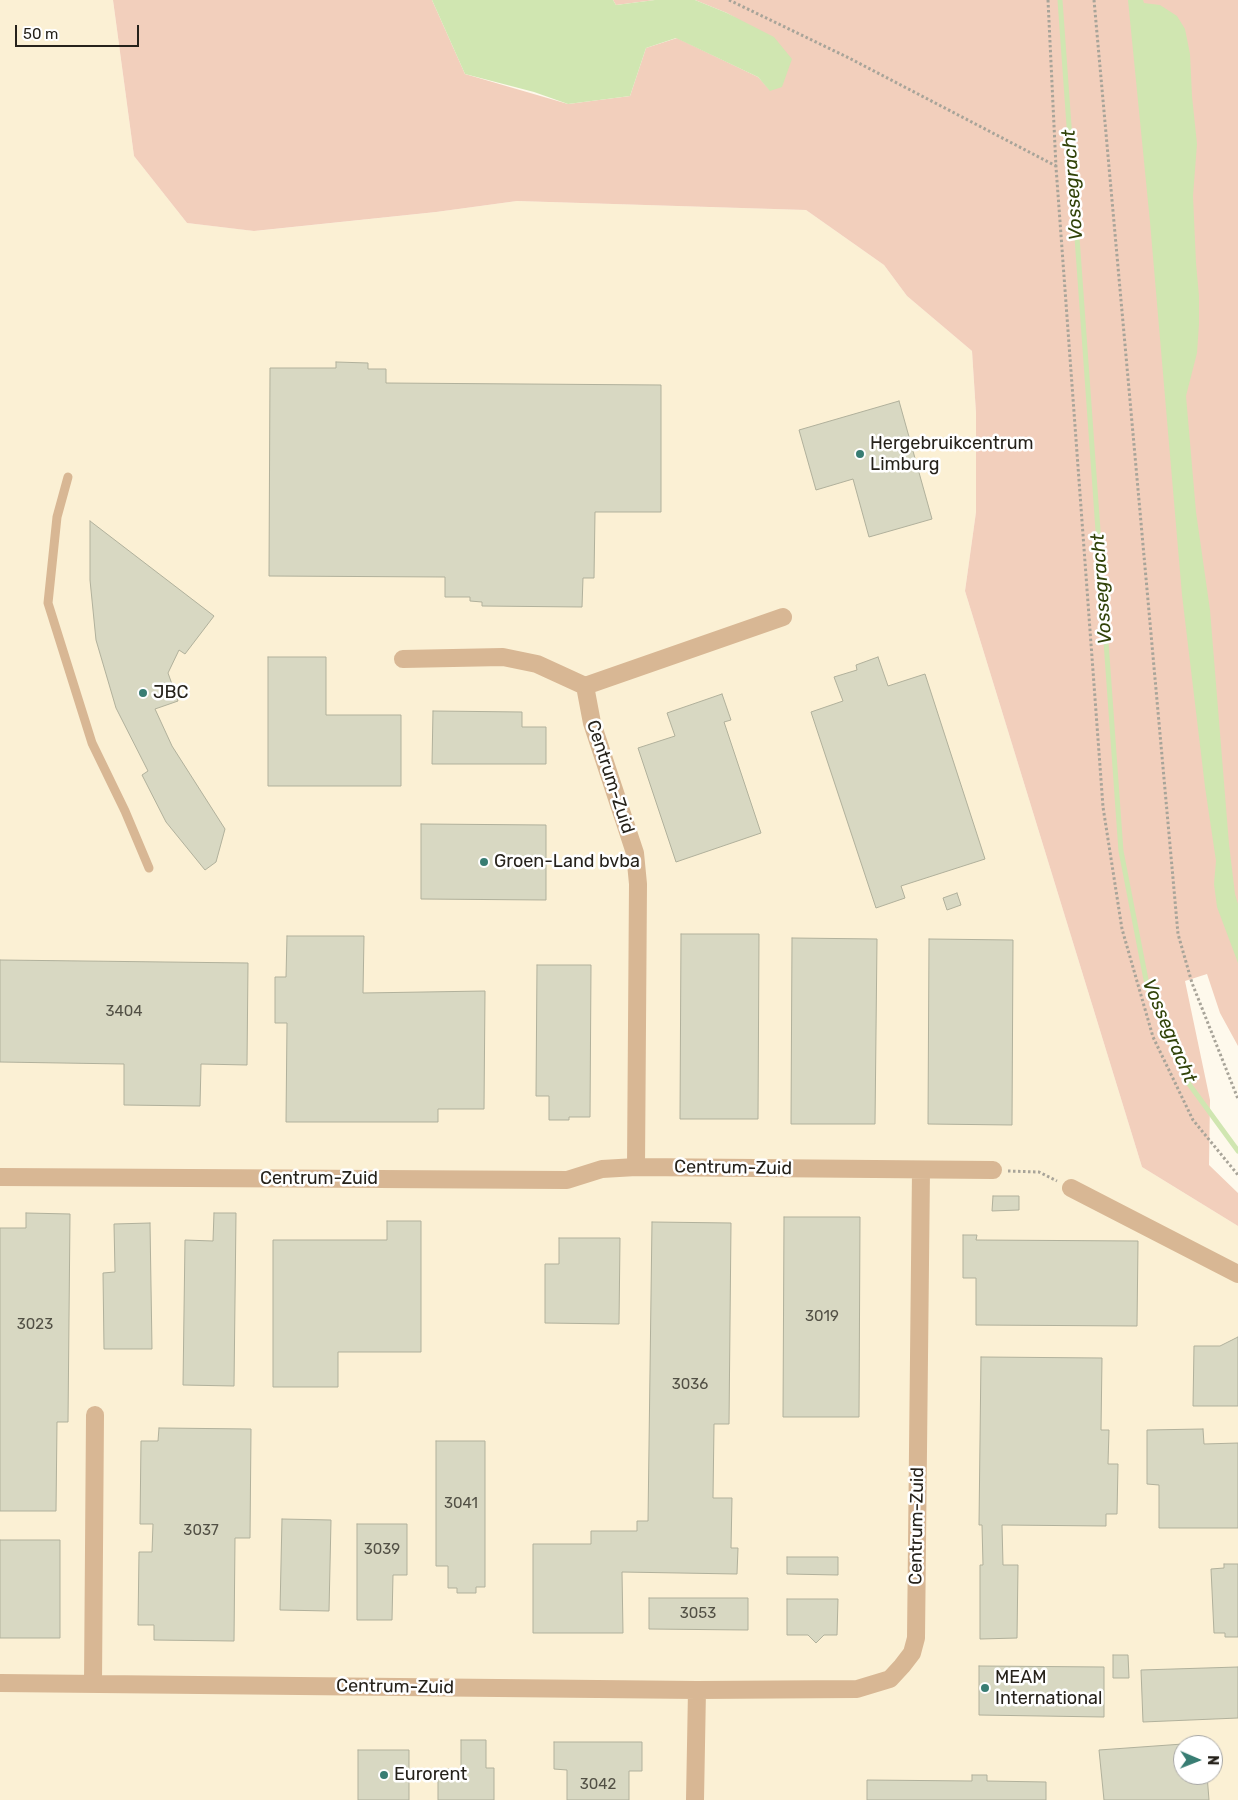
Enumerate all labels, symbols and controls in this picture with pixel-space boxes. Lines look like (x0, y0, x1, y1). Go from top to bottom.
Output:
scale bar (18, 15, 141, 47)
text: 50 m (23, 25, 58, 43)
water label: Vossegracht (1058, 129, 1088, 241)
place label: Hergebruikcentrum Limburg (870, 433, 1034, 476)
marker: Hergebruikcentrum Limburg (854, 448, 866, 460)
water label: Vossegracht (1087, 533, 1117, 645)
place label: JBC (153, 682, 188, 704)
marker: JBC (137, 687, 149, 699)
street label: Centrum-Zuid (582, 718, 638, 836)
place label: Groen-Land bvba (494, 851, 640, 873)
marker: Groen-Land bvba (478, 856, 490, 868)
water label: Vossegracht (1137, 975, 1201, 1087)
house number: 3404 (105, 1003, 143, 1021)
street label: Centrum-Zuid (674, 1156, 792, 1180)
street label: Centrum-Zuid (260, 1168, 378, 1190)
house number: 3019 (805, 1308, 839, 1326)
house number: 3023 (17, 1316, 53, 1334)
house number: 3036 (672, 1376, 708, 1394)
street label: Centrum-Zuid (905, 1467, 929, 1585)
house number: 3041 (444, 1495, 478, 1513)
house number: 3037 (183, 1522, 219, 1540)
house number: 3039 (364, 1541, 400, 1559)
house number: 3053 (680, 1605, 716, 1623)
place label: MEAM International (995, 1667, 1102, 1710)
street label: Centrum-Zuid (336, 1675, 454, 1699)
marker: MEAM International (979, 1682, 991, 1694)
north arrow (1173, 1735, 1223, 1785)
text: N (1204, 1755, 1221, 1765)
place label: Eurorent (394, 1764, 467, 1786)
marker: Eurorent (378, 1769, 390, 1781)
house number: 3042 (580, 1776, 616, 1794)

